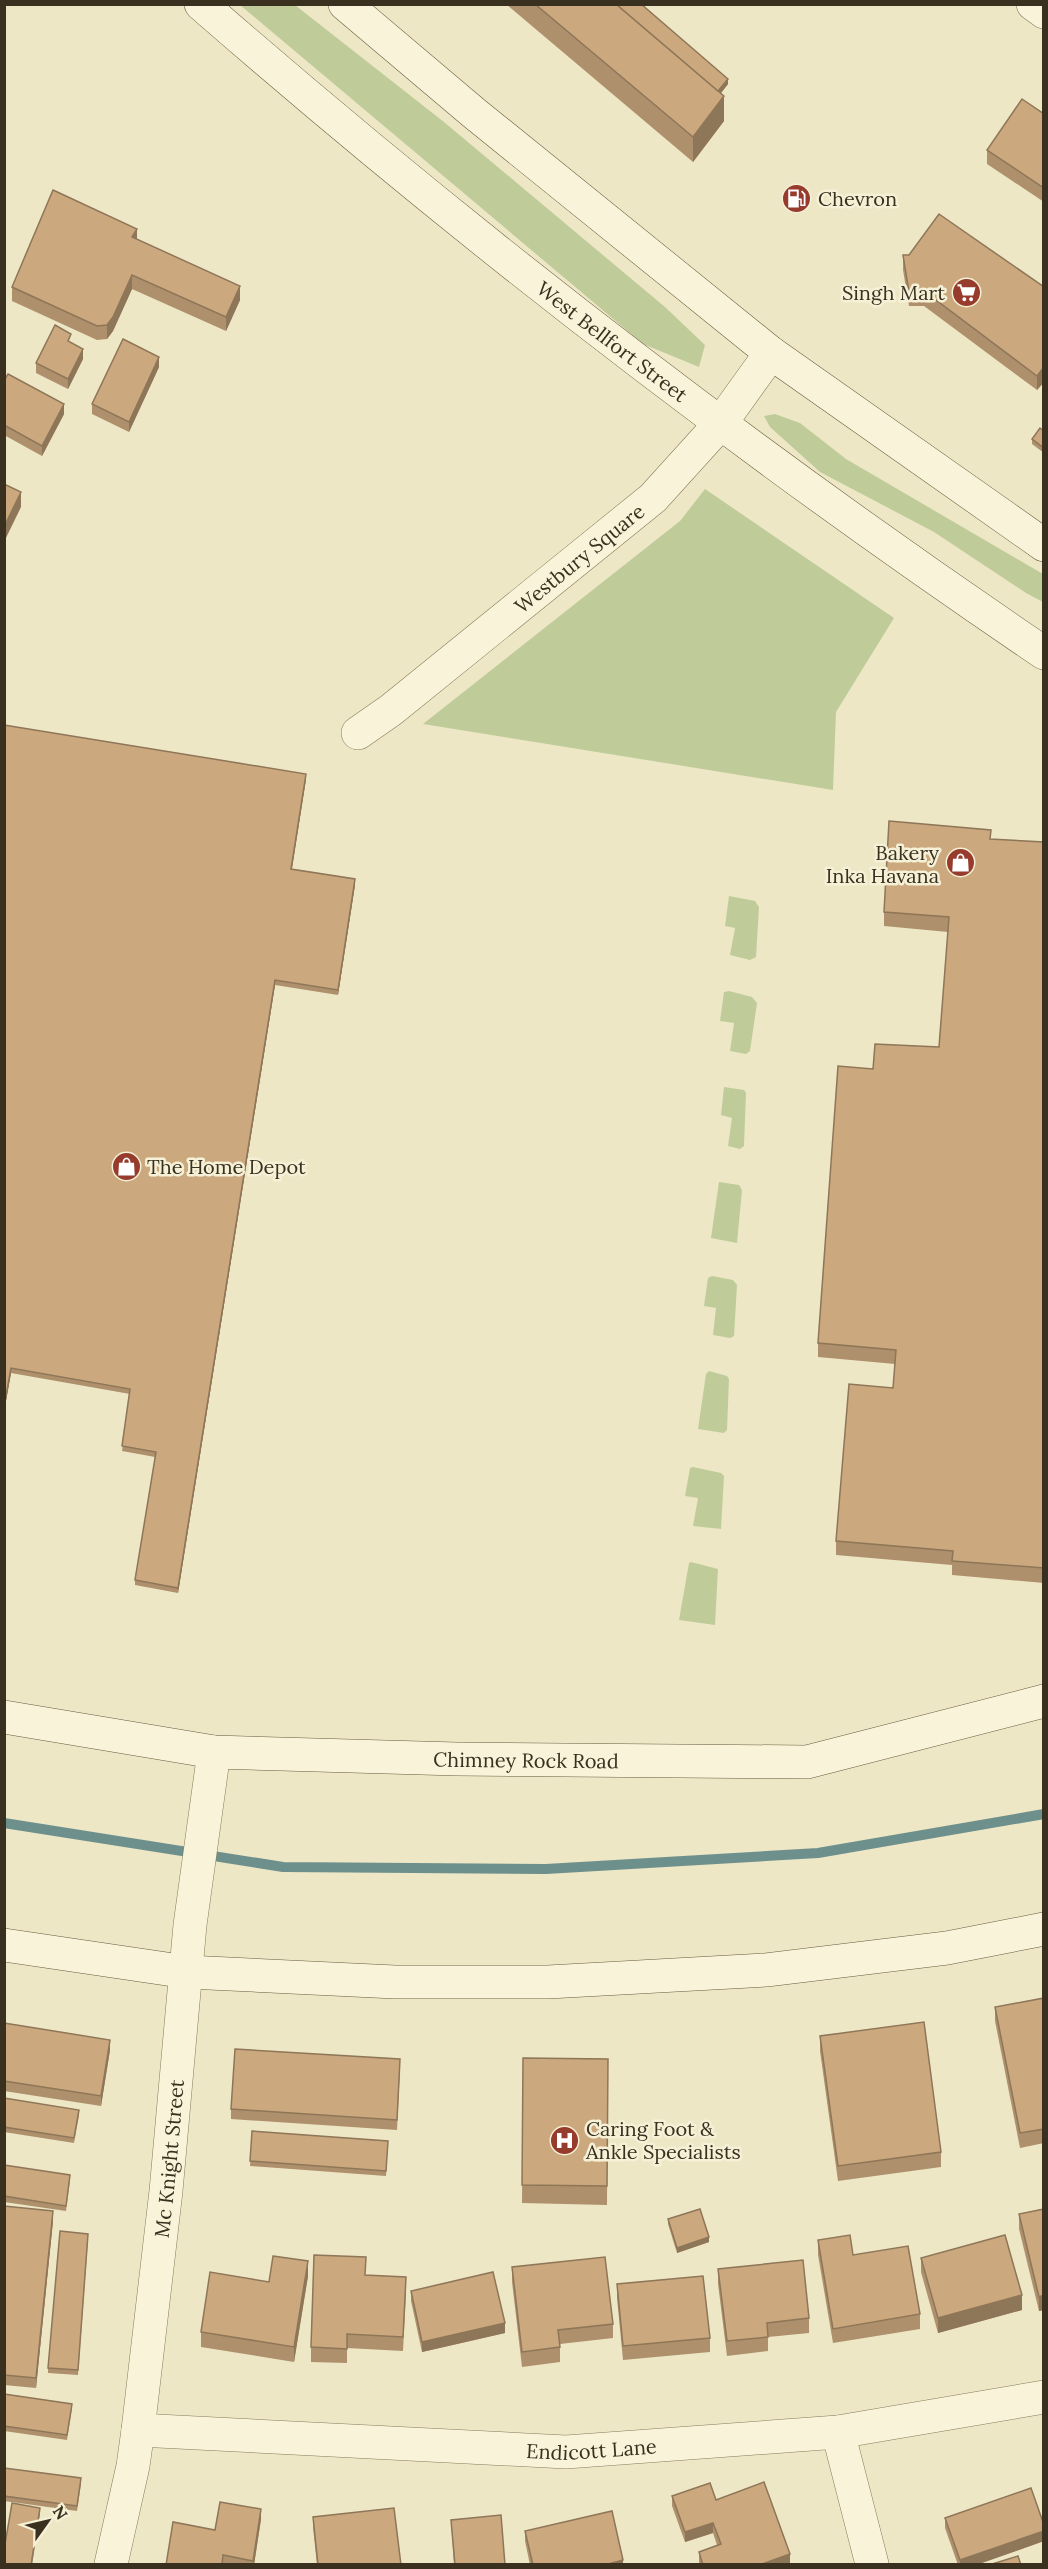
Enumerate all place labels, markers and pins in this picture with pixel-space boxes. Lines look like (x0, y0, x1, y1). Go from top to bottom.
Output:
fuel station icon: Chevron (781, 182, 813, 214)
place label: Chevron (818, 186, 897, 211)
supermarket icon: Singh Mart (950, 276, 982, 308)
place label: Singh Mart (842, 280, 945, 305)
place label: Bakery Inka Havana (826, 840, 939, 888)
shop icon: Bakery Inka Havana (944, 847, 976, 879)
shop icon: The Home Depot (110, 1150, 142, 1182)
place label: The Home Depot (147, 1154, 306, 1179)
place label: Caring Foot & Ankle Specialists (585, 2116, 741, 2164)
hospital icon: Caring Foot & Ankle Specialists (549, 2124, 581, 2156)

